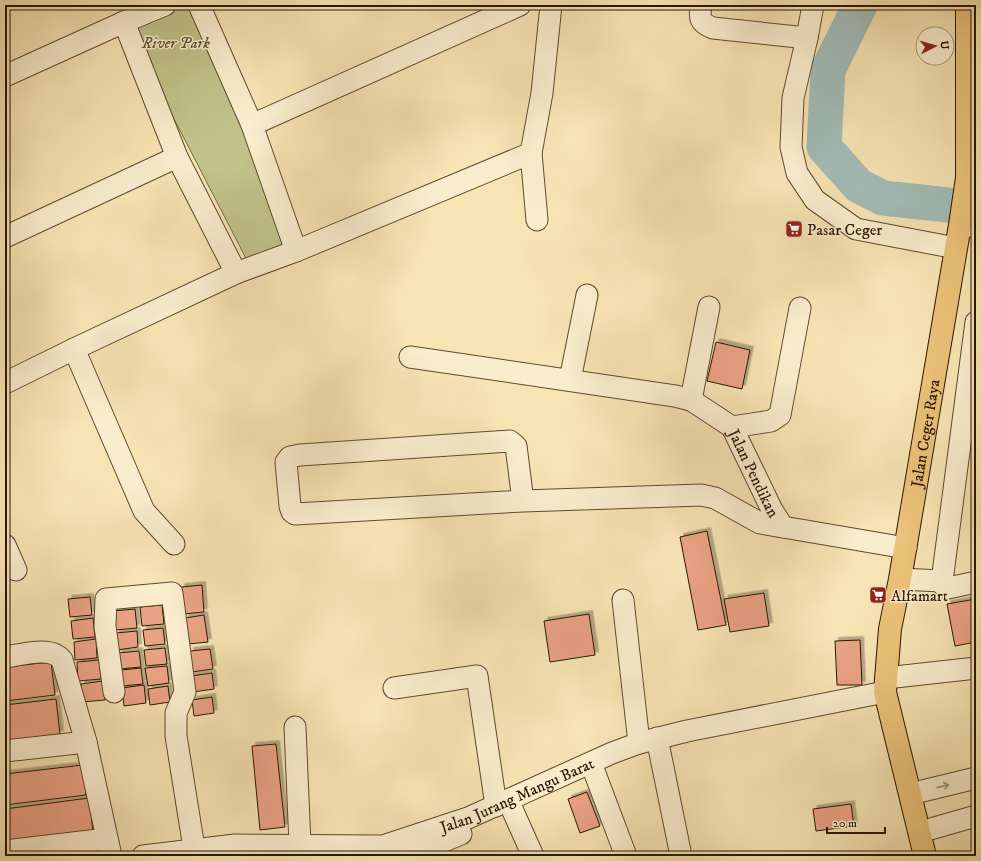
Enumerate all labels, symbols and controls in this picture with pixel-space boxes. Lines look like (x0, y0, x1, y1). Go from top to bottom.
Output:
north arrow (915, 26, 955, 66)
park label: River Park (141, 33, 210, 53)
text: U (937, 40, 951, 51)
supermarket icon: Pasar Ceger (784, 219, 804, 239)
place label: Pasar Ceger (807, 220, 882, 240)
street label: Jalan Ceger Raya (906, 378, 945, 491)
street label: Jalan Pendikan (723, 424, 783, 522)
supermarket icon: Alfamart (868, 585, 888, 605)
place label: Alfamart (891, 586, 948, 606)
street label: Jalan Jurang Mangu Barat (436, 754, 597, 838)
one-way arrow (936, 782, 949, 790)
scale bar (827, 809, 885, 835)
text: 20 m (833, 816, 857, 831)

